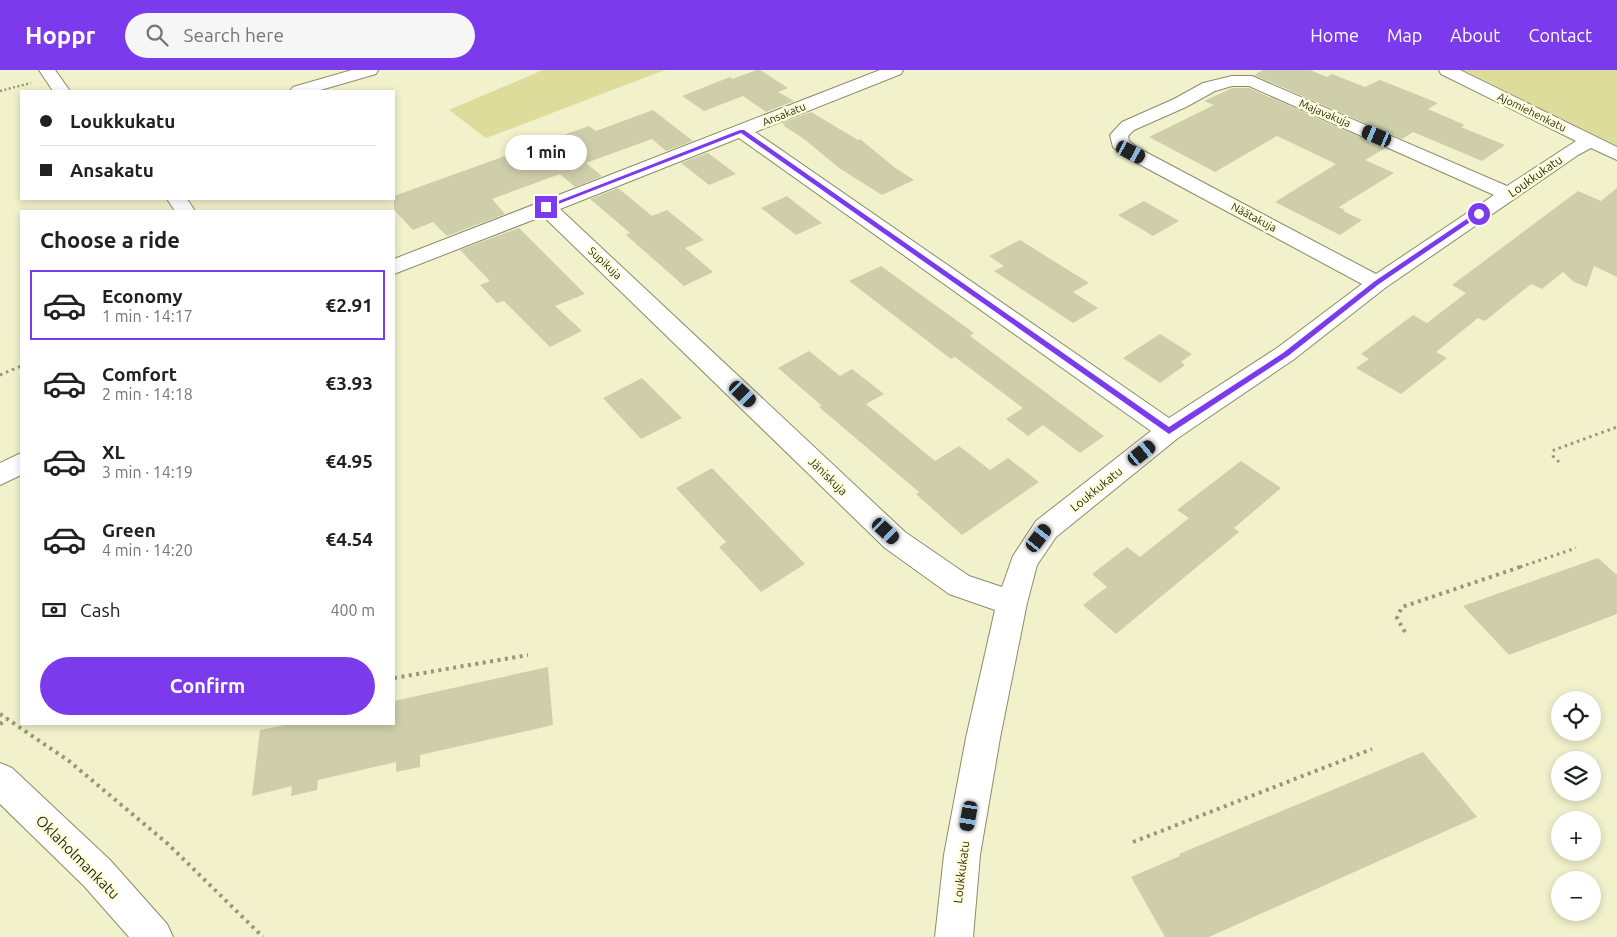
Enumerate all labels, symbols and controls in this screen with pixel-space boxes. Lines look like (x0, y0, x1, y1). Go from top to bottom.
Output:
search box (125, 13, 475, 58)
icon: search (143, 21, 171, 49)
text: Hoppr (25, 22, 95, 49)
text: Search here (183, 24, 284, 46)
text: Home (1310, 25, 1359, 45)
text: Map (1387, 25, 1422, 45)
text: About (1450, 25, 1500, 45)
text: Contact (1528, 25, 1592, 45)
street label: Ajomiehenkatu (1496, 90, 1568, 134)
street label: Majavakuja (1297, 97, 1353, 129)
street label: Ansakatu (761, 100, 807, 128)
text: Loukkukatu (70, 110, 175, 132)
car (1360, 123, 1393, 149)
callout: 1 min (505, 134, 587, 170)
car (1114, 138, 1147, 166)
text: 1 min (526, 143, 566, 161)
street label: Loukkukatu (1506, 153, 1564, 199)
text: Ansakatu (70, 159, 154, 181)
route end (535, 196, 557, 218)
street label: Näätakuja (1229, 200, 1279, 234)
route start (1468, 203, 1490, 225)
text: Choose a ride (40, 227, 180, 252)
street label: Supikuja (586, 245, 624, 281)
icon: car (42, 283, 87, 328)
text: Economy (102, 285, 183, 307)
text: €2.91 (325, 294, 373, 316)
text: 1 min · 14:17 (102, 307, 193, 325)
icon: car (42, 361, 87, 406)
text: Comfort (102, 363, 177, 385)
text: €3.93 (325, 372, 373, 394)
car (726, 378, 759, 410)
text: 2 min · 14:18 (102, 385, 193, 403)
car (1125, 438, 1158, 468)
icon: car (42, 439, 87, 484)
text: XL (102, 441, 125, 463)
text: €4.95 (325, 450, 373, 472)
street label: Jäniskuja (806, 454, 850, 498)
text: 3 min · 14:19 (102, 463, 193, 481)
street label: Loukkukatu (1068, 464, 1124, 514)
car (869, 515, 902, 547)
icon: car (42, 517, 87, 562)
text: Green (102, 519, 156, 541)
car (1023, 522, 1054, 554)
text: €4.54 (325, 528, 373, 550)
text: 4 min · 14:20 (102, 541, 193, 559)
icon: cash (40, 596, 68, 624)
text: Cash (80, 599, 121, 621)
text: 400 m (330, 601, 375, 619)
button: Confirm (40, 657, 375, 715)
map controls (1551, 691, 1601, 921)
button: locate (1551, 691, 1601, 741)
button: layers (1551, 751, 1601, 801)
car (959, 800, 978, 832)
button: + (1551, 811, 1601, 861)
street label: Oklaholmankatu (33, 812, 123, 902)
street label: Loukkukatu (951, 840, 971, 904)
button: − (1551, 871, 1601, 921)

